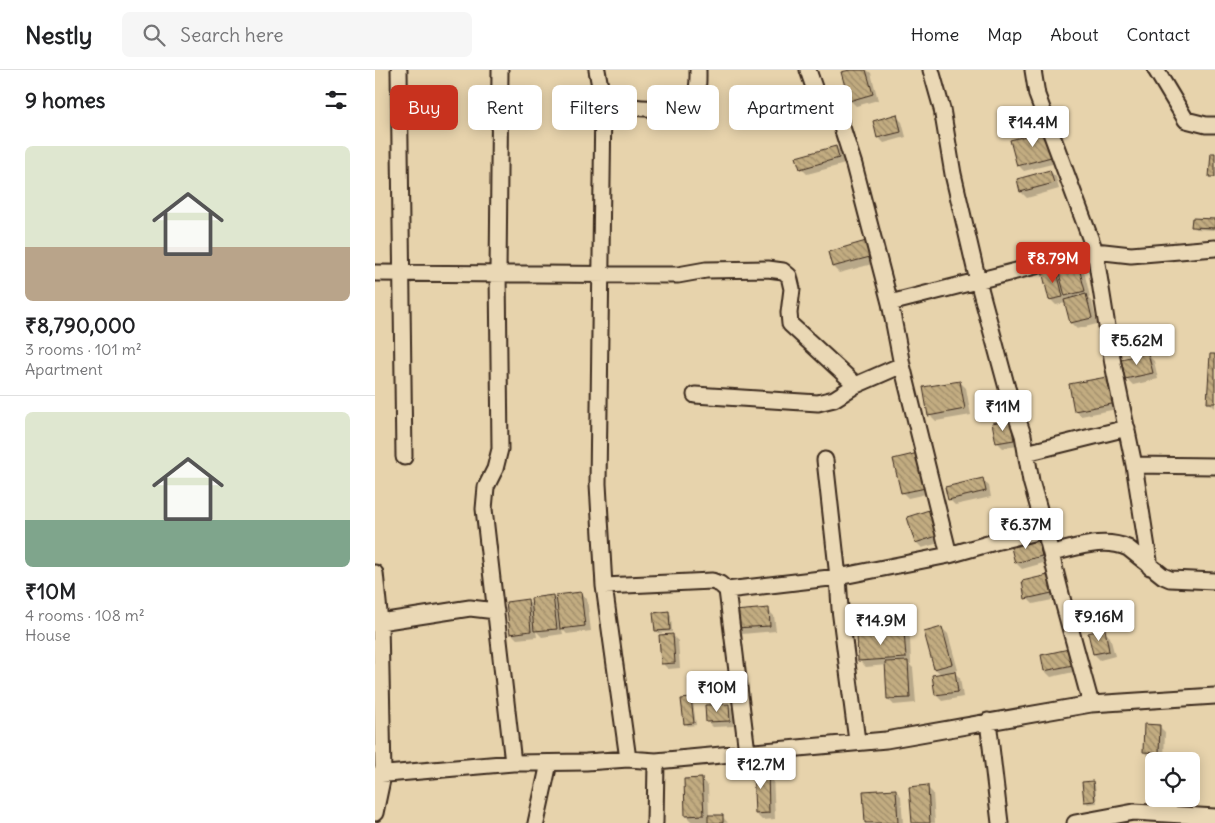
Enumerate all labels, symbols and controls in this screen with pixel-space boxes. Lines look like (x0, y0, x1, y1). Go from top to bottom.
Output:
search box (122, 12, 472, 57)
text: Nestly (25, 20, 92, 50)
icon: search (140, 21, 168, 49)
text: Search here (180, 23, 283, 47)
text: Home (911, 23, 959, 46)
text: Map (987, 23, 1022, 46)
text: About (1050, 23, 1098, 46)
text: Contact (1126, 23, 1190, 46)
chip: Buy (390, 85, 458, 130)
chip: Rent (468, 85, 542, 130)
chip: Filters (552, 85, 637, 130)
chip: New (647, 85, 719, 130)
chip: Apartment (729, 85, 852, 130)
icon: filters (322, 86, 350, 114)
text: 9 homes (25, 87, 105, 114)
pin: ₹14.4M (992, 106, 1074, 148)
text: ₹14.4M (1008, 112, 1058, 132)
icon: home (143, 179, 233, 269)
pin: ₹8.79M (1012, 242, 1094, 284)
text: ₹8.79M (1027, 248, 1079, 268)
text: ₹8,790,000 (25, 312, 136, 339)
pin: ₹5.62M (1096, 324, 1178, 366)
text: ₹5.62M (1111, 330, 1163, 350)
text: 3 rooms · 101 m² (25, 339, 142, 359)
text: Apartment (25, 359, 103, 379)
pin: ₹11M (973, 390, 1033, 432)
text: ₹11M (986, 396, 1020, 416)
icon: home (143, 444, 233, 534)
pin: ₹6.37M (985, 508, 1067, 550)
text: ₹6.37M (1000, 514, 1052, 534)
text: ₹10M (25, 578, 76, 605)
pin: ₹9.16M (1058, 600, 1140, 642)
pin: ₹14.9M (840, 604, 922, 646)
text: 4 rooms · 108 m² (25, 605, 145, 625)
text: ₹9.16M (1074, 606, 1124, 626)
text: ₹14.9M (856, 610, 906, 630)
text: House (25, 625, 71, 645)
pin: ₹10M (687, 670, 747, 713)
text: ₹10M (697, 677, 737, 697)
pin: ₹12.7M (720, 748, 802, 790)
map controls (1145, 752, 1200, 807)
button: locate (1145, 752, 1200, 807)
text: ₹12.7M (737, 754, 785, 774)

